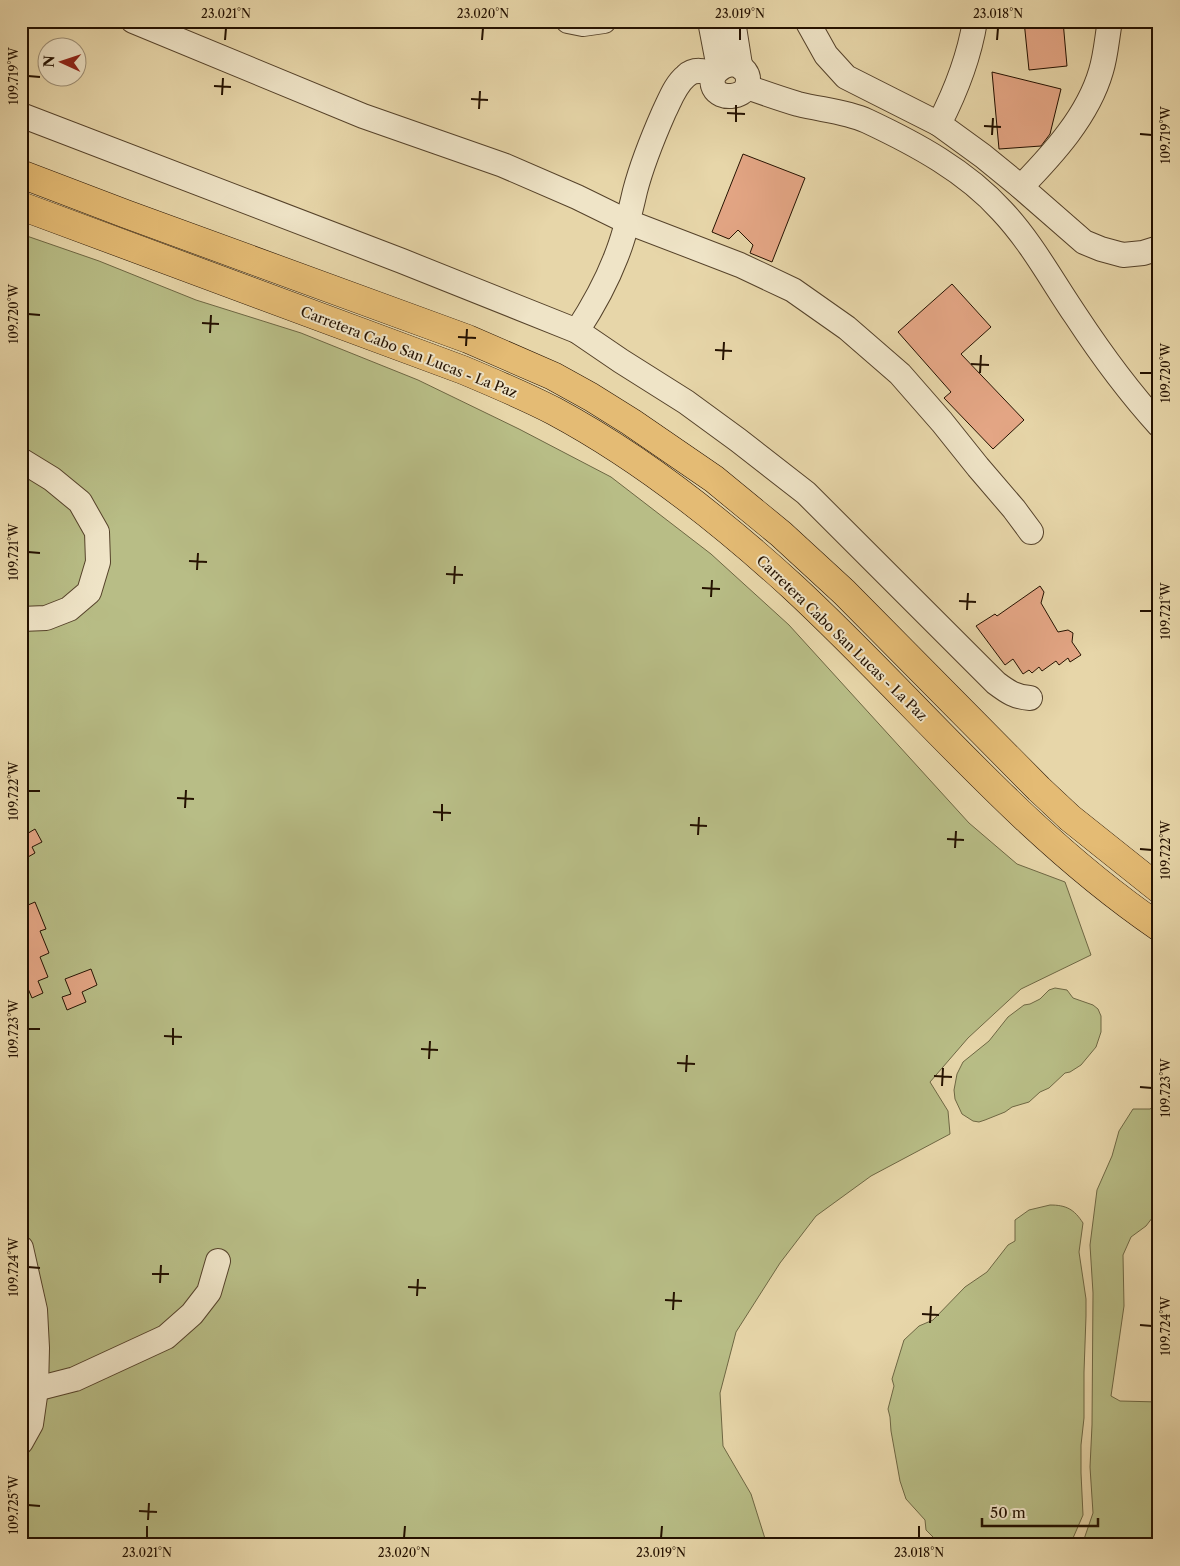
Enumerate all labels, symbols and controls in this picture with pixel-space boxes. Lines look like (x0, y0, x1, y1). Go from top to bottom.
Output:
text: 23.021°N (201, 6, 251, 21)
text: 23.020°N (457, 6, 509, 21)
text: 23.019°N (715, 6, 765, 21)
text: 23.018°N (973, 6, 1023, 21)
north arrow (38, 38, 88, 88)
text: 109.719°W (6, 47, 21, 105)
text: N (40, 55, 58, 68)
text: 109.719°W (1158, 106, 1173, 164)
text: 109.720°W (6, 283, 21, 344)
street label: Carretera Cabo San Lucas - La Paz (298, 302, 520, 402)
text: 109.720°W (1158, 342, 1173, 403)
text: 109.721°W (6, 523, 21, 580)
street label: Carretera Cabo San Lucas - La Paz (753, 551, 931, 725)
text: 109.721°W (1158, 582, 1173, 639)
text: 109.722°W (6, 761, 21, 820)
text: 109.722°W (1158, 820, 1173, 879)
text: 109.723°W (6, 999, 21, 1058)
text: 109.723°W (1158, 1058, 1173, 1117)
text: 109.724°W (6, 1237, 21, 1296)
text: 109.724°W (1158, 1296, 1173, 1355)
text: 109.725°W (6, 1475, 21, 1534)
scale bar (982, 1496, 1099, 1528)
text: 50 m (990, 1503, 1026, 1522)
text: 23.021°N (122, 1545, 172, 1560)
text: 23.020°N (378, 1545, 430, 1560)
text: 23.019°N (636, 1545, 686, 1560)
text: 23.018°N (894, 1545, 944, 1560)

